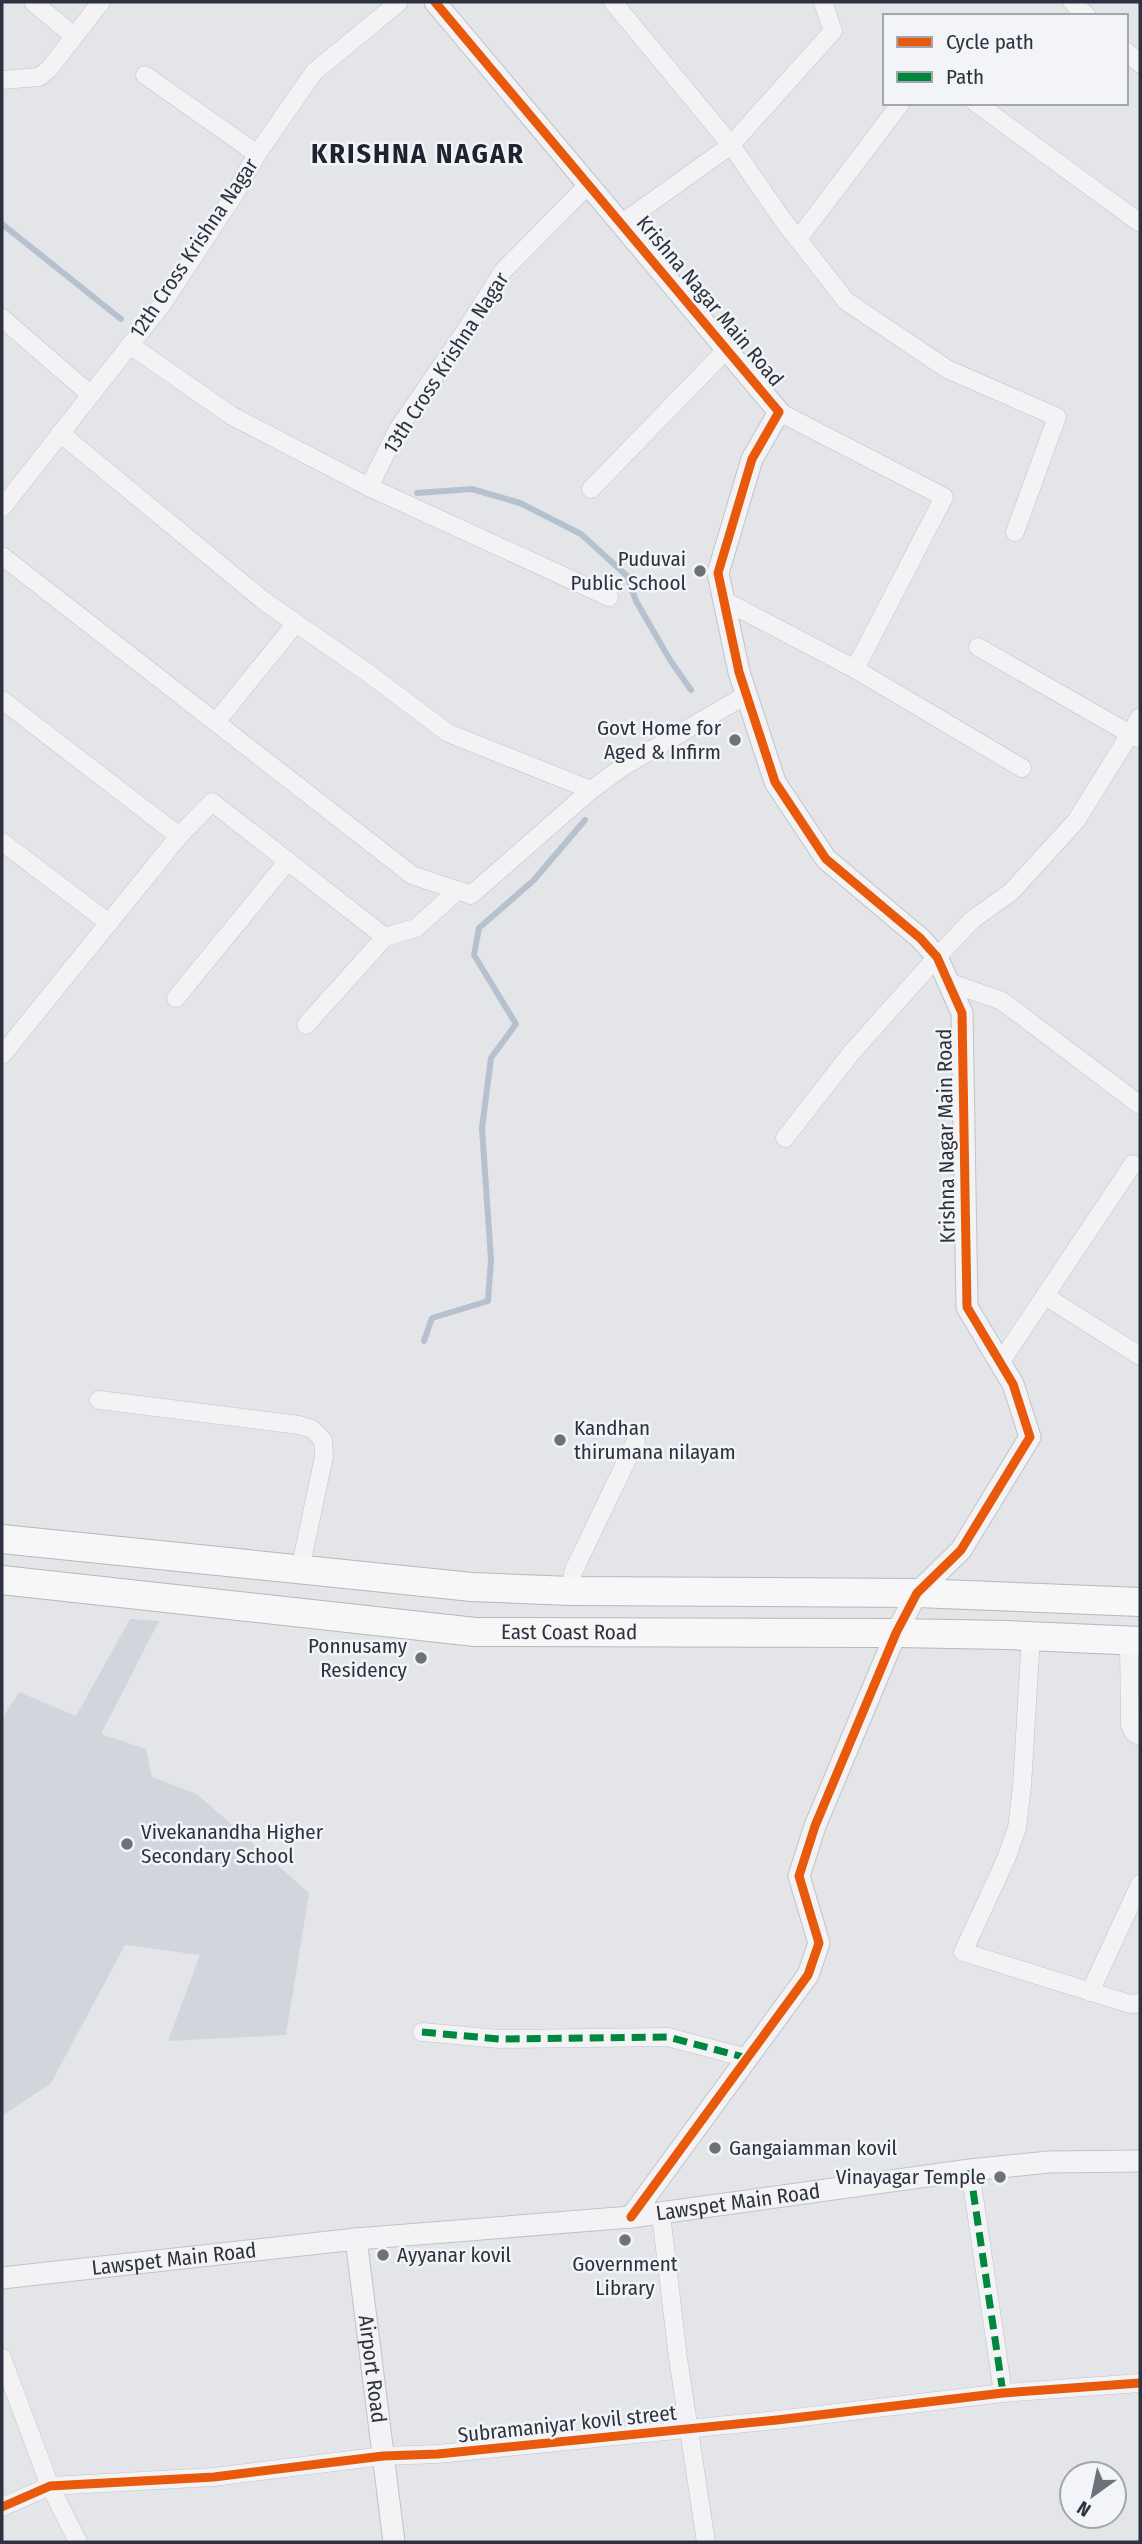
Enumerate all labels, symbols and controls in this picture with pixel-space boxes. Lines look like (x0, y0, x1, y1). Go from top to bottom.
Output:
legend (883, 14, 1128, 105)
text: Cycle path (946, 29, 1034, 55)
text: Path (946, 64, 984, 90)
district label: KRISHNA NAGAR (311, 137, 525, 170)
street label: 12th Cross Krishna Nagar (124, 153, 264, 343)
street label: Krishna Nagar Main Road (631, 210, 789, 392)
street label: 13th Cross Krishna Nagar (378, 267, 515, 459)
place label: Puduvai Public School (571, 546, 686, 596)
marker: Puduvai Public School (692, 563, 708, 579)
place label: Govt Home for Aged & Infirm (597, 715, 722, 765)
marker: Govt Home for Aged & Infirm (727, 732, 743, 748)
street label: Krishna Nagar Main Road (931, 1028, 961, 1244)
place label: Kandhan thirumana nilayam (574, 1415, 736, 1465)
marker: Kandhan thirumana nilayam (552, 1432, 568, 1448)
street label: East Coast Road (501, 1619, 637, 1645)
place label: Ponnusamy Residency (308, 1633, 408, 1683)
marker: Ponnusamy Residency (413, 1650, 429, 1666)
place label: Vivekanandha Higher Secondary School (141, 1819, 324, 1869)
marker: Vivekanandha Higher Secondary School (119, 1836, 135, 1852)
place label: Gangaiamman kovil (729, 2135, 898, 2161)
marker: Gangaiamman kovil (707, 2140, 723, 2156)
place label: Vinayagar Temple (836, 2164, 986, 2190)
marker: Vinayagar Temple (992, 2169, 1008, 2185)
street label: Lawspet Main Road (654, 2178, 822, 2226)
marker: Government Library (617, 2232, 633, 2248)
street label: Lawspet Main Road (90, 2237, 258, 2281)
place label: Ayyanar kovil (397, 2242, 512, 2268)
marker: Ayyanar kovil (375, 2247, 391, 2263)
place label: Government Library (572, 2251, 678, 2301)
street label: Airport Road (353, 2313, 392, 2424)
street label: Subramaniyar kovil street (456, 2400, 678, 2448)
north arrow (1058, 2460, 1128, 2530)
text: N (1073, 2496, 1095, 2522)

